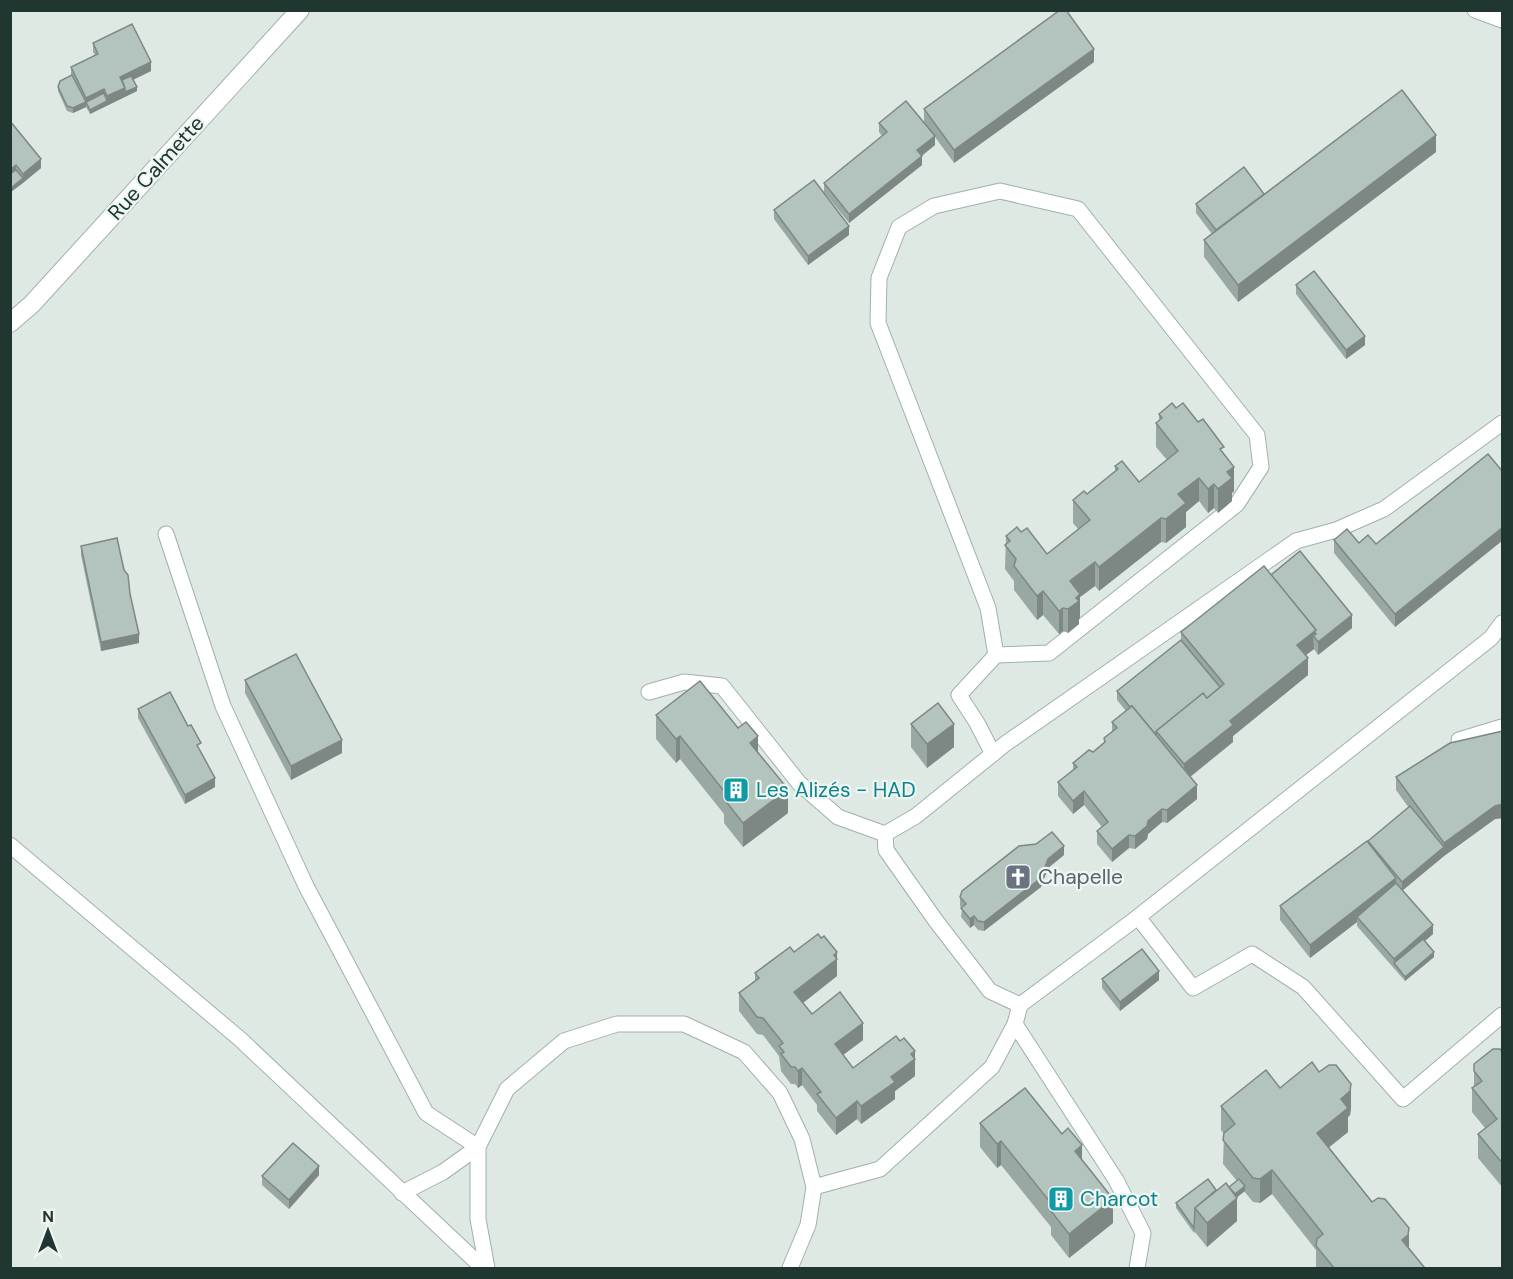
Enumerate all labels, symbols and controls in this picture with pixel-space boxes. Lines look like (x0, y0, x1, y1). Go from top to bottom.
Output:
street label: Rue Calmette (102, 110, 210, 226)
building icon: Les Alizés - HAD (721, 775, 751, 805)
place label: Les Alizés - HAD (756, 776, 916, 804)
church icon: Chapelle (1003, 862, 1033, 892)
place label: Chapelle (1038, 863, 1123, 891)
building icon: Charcot (1046, 1184, 1076, 1214)
place label: Charcot (1080, 1185, 1158, 1213)
north arrow (18, 1201, 78, 1261)
text: N (42, 1206, 54, 1227)

